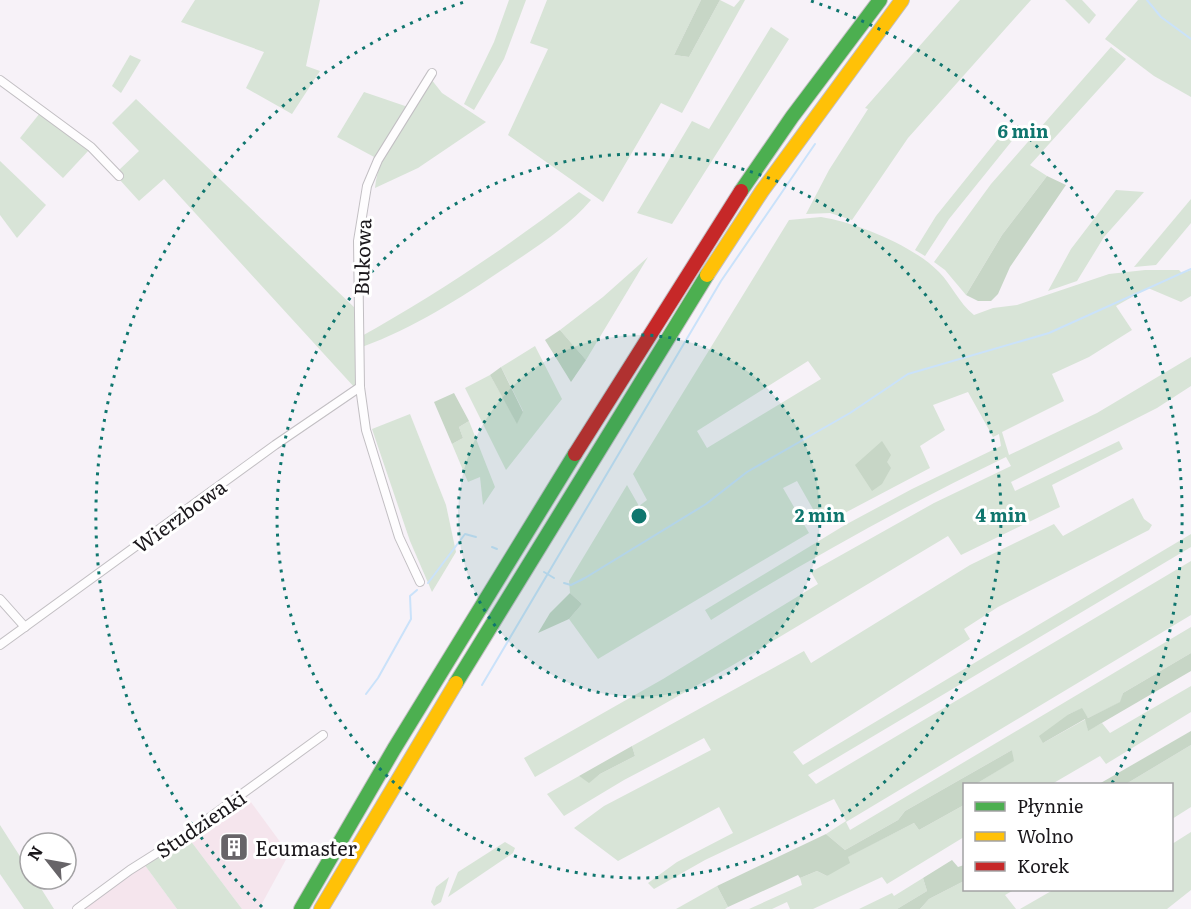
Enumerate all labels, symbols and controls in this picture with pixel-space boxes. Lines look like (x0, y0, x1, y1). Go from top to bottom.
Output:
text: 6 min (997, 117, 1049, 144)
street label: Bukowa (345, 218, 377, 296)
street label: Wierzbowa (126, 471, 232, 559)
text: 2 min (795, 501, 846, 528)
text: 4 min (975, 501, 1027, 528)
centre of rings (629, 506, 649, 526)
street label: Studzienki (149, 782, 251, 864)
legend (963, 783, 1173, 891)
text: Płynnie (1017, 792, 1083, 819)
text: Wolno (1017, 822, 1074, 849)
north arrow (18, 831, 78, 891)
building icon: Ecumaster (218, 831, 250, 863)
place label: Ecumaster (255, 832, 357, 862)
text: N (21, 841, 48, 865)
text: Korek (1017, 852, 1070, 879)

